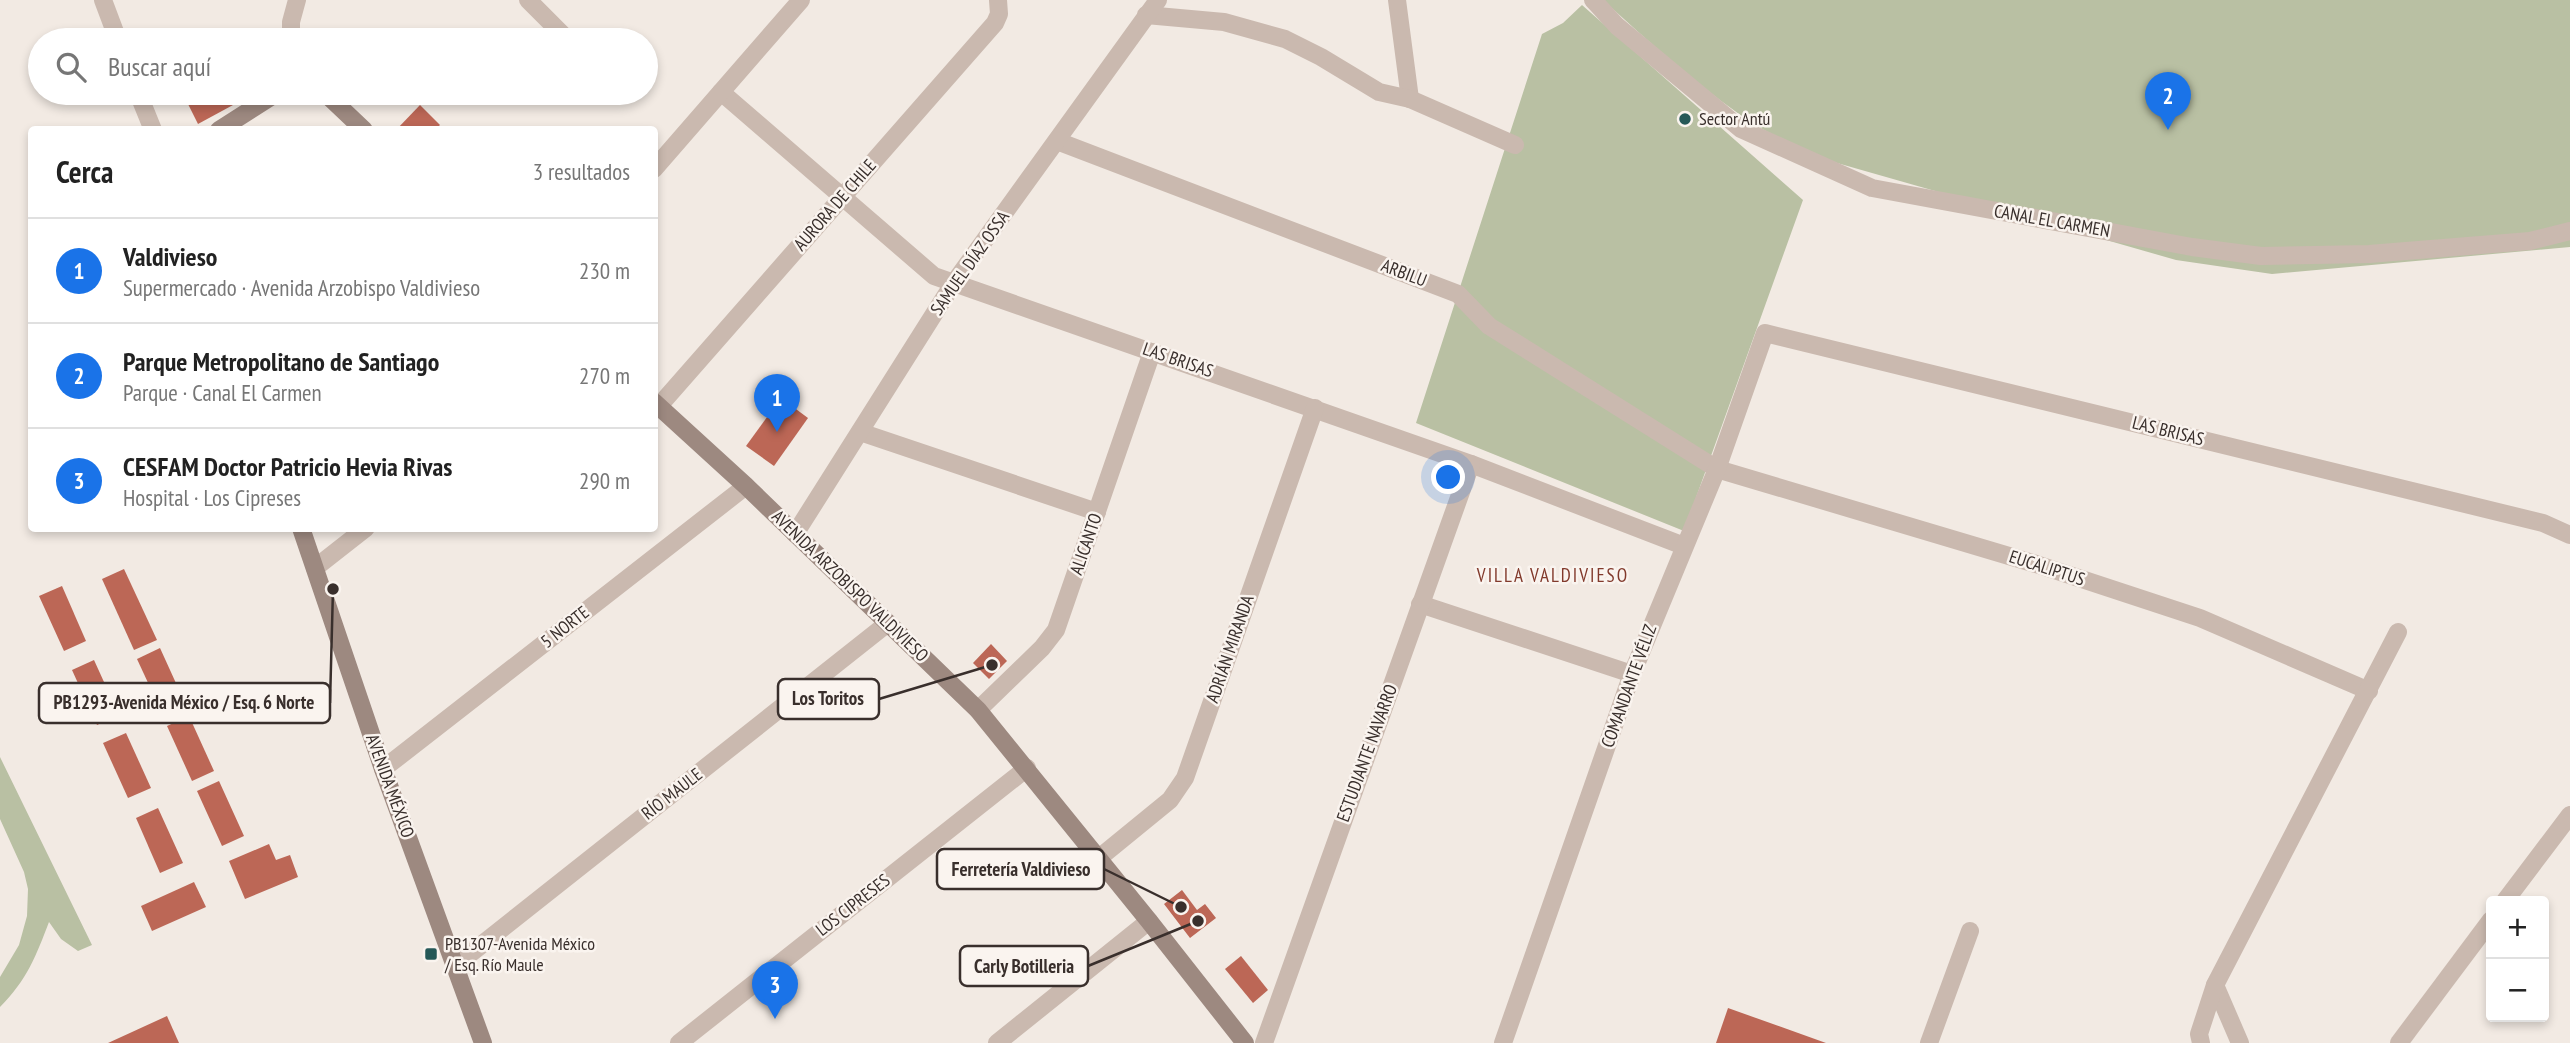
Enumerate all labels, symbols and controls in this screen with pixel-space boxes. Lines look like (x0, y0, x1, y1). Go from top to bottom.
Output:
search box (28, 28, 658, 105)
icon: search (52, 48, 90, 86)
text: Buscar aquí (108, 50, 211, 83)
pin: 2 (2145, 72, 2191, 130)
place label: Sector Antú (1699, 107, 1770, 130)
marker: Sector Antú (1677, 111, 1693, 127)
text: Cerca (56, 152, 113, 191)
street label: AURORA DE CHILE (789, 154, 881, 255)
text: 3 resultados (533, 157, 630, 186)
street label: CANAL EL CARMEN (1992, 199, 2112, 242)
street label: SAMUEL DÍAZ OSSA (925, 206, 1014, 319)
text: Valdivieso (123, 240, 217, 273)
street label: ARBILU (1378, 253, 1430, 292)
text: 1 (74, 256, 85, 285)
text: 230 m (579, 256, 630, 285)
text: Supermercado · Avenida Arzobispo Valdivieso (123, 273, 480, 302)
street label: LAS BRISAS (1140, 337, 1217, 382)
text: Parque Metropolitano de Santiago (123, 345, 439, 378)
text: 2 (74, 361, 85, 390)
text: 270 m (579, 361, 630, 390)
pin: 1 (754, 374, 800, 432)
text: Parque · Canal El Carmen (123, 378, 322, 407)
street label: LAS BRISAS (2130, 411, 2207, 451)
text: CESFAM Doctor Patricio Hevia Rivas (123, 450, 452, 483)
your location (1431, 460, 1465, 494)
text: 3 (74, 466, 85, 495)
text: 290 m (579, 466, 630, 495)
text: Hospital · Los Cipreses (123, 483, 301, 512)
street label: AVENIDA ARZOBISPO VALDIVIESO (767, 505, 934, 667)
street label: ALICANTO (1064, 510, 1107, 578)
street label: EUCALIPTUS (2006, 545, 2088, 591)
district label: VILLA VALDIVIESO (1476, 563, 1629, 587)
street label: ADRIÁN MIRANDA (1200, 591, 1259, 706)
street label: 5 NORTE (536, 601, 593, 653)
street label: COMANDANTE VÉLIZ (1596, 621, 1662, 751)
callout: Los Toritos (778, 679, 879, 719)
street label: ESTUDIANTE NAVARRO (1331, 681, 1402, 825)
callout: PB1293-Avenida México / Esq. 6 Norte (39, 683, 330, 723)
text: Los Toritos (792, 686, 864, 710)
text: PB1293-Avenida México / Esq. 6 Norte (54, 690, 314, 714)
street label: AVENIDA MÉXICO (361, 731, 420, 841)
street label: RÍO MAULE (637, 763, 707, 825)
callout: Ferretería Valdivieso (937, 849, 1104, 889)
text: Ferretería Valdivieso (951, 857, 1091, 881)
street label: LOS CIPRESES (811, 868, 895, 941)
map controls (2486, 896, 2549, 1022)
button: + (2486, 896, 2549, 959)
place label: PB1307-Avenida México / Esq. Río Maule (444, 932, 595, 976)
marker: PB1307-Avenida México / Esq. Río Maule (423, 946, 439, 962)
callout: Carly Botilleria (960, 946, 1088, 986)
text: Carly Botilleria (974, 954, 1074, 978)
button: − (2486, 959, 2549, 1022)
pin: 3 (752, 961, 798, 1019)

